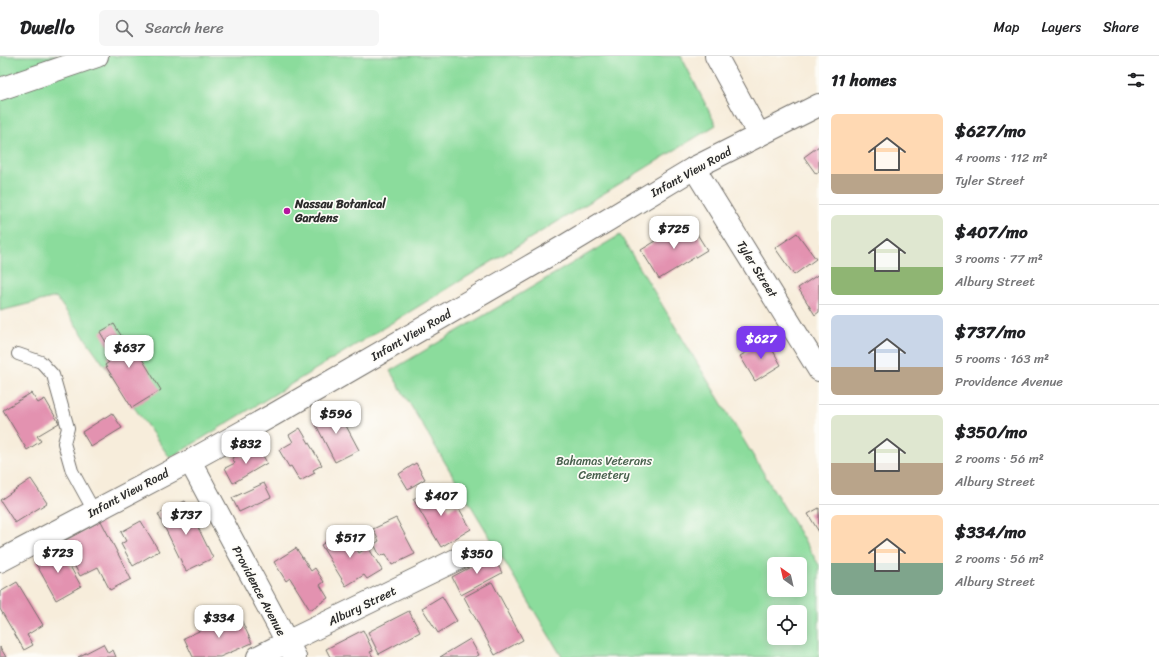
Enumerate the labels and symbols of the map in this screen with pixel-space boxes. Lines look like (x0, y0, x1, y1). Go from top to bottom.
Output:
street label: Infant View Road (645, 140, 736, 204)
place label: Nassau Botanical Gardens (294, 193, 386, 229)
marker: Nassau Botanical Gardens (282, 206, 292, 216)
pin: $725 (650, 216, 698, 250)
street label: Tyler Street (731, 236, 784, 303)
street label: Infant View Road (366, 303, 456, 368)
pin: $627 (737, 326, 785, 360)
pin: $637 (105, 335, 153, 369)
pin: $596 (312, 401, 360, 435)
pin: $832 (222, 431, 270, 465)
park label: Bahamas Veterans Cemetery (556, 450, 652, 486)
street label: Infant View Road (82, 462, 173, 524)
pin: $407 (417, 483, 465, 517)
pin: $737 (162, 502, 210, 536)
pin: $517 (326, 525, 374, 559)
pin: $723 (34, 540, 82, 574)
pin: $350 (453, 541, 501, 575)
street label: Providence Avenue (226, 542, 292, 640)
north arrow (767, 557, 807, 597)
street label: Albury Street (323, 580, 400, 632)
pin: $334 (195, 605, 243, 639)

